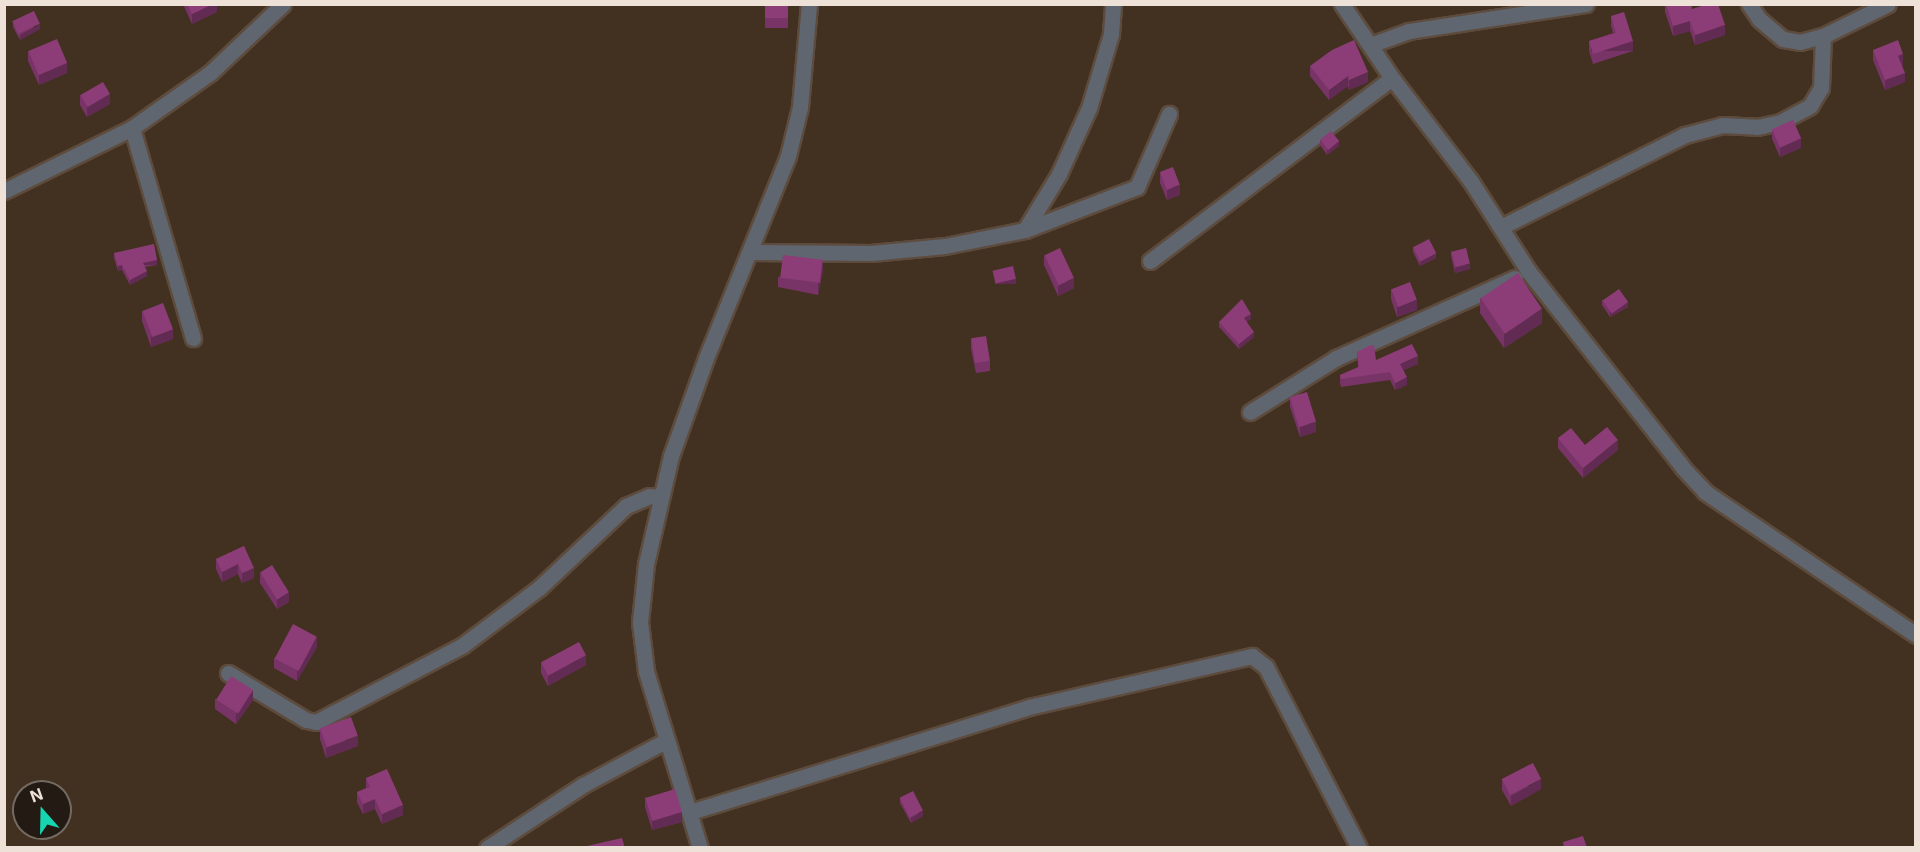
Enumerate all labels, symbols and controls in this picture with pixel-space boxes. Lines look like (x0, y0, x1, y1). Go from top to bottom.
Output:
north arrow (12, 780, 72, 840)
text: N (27, 783, 46, 806)

